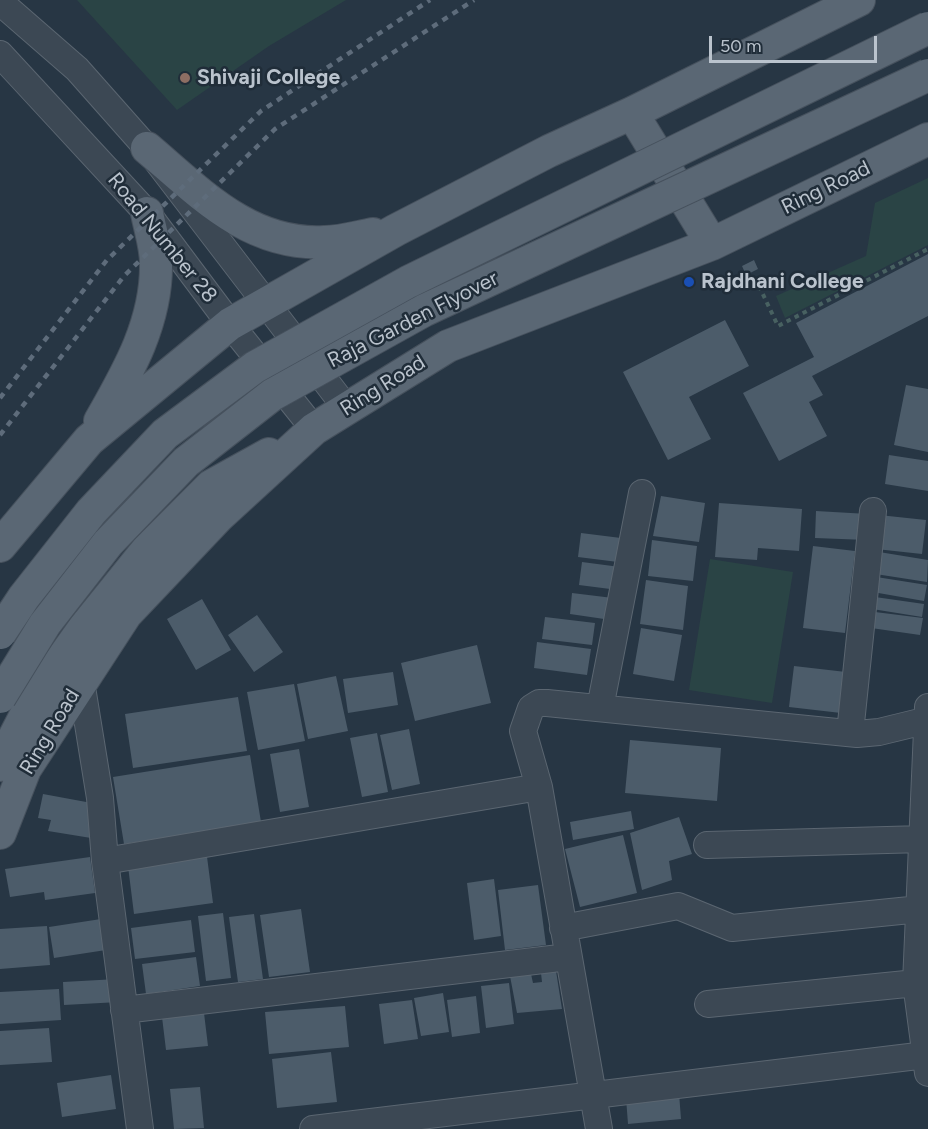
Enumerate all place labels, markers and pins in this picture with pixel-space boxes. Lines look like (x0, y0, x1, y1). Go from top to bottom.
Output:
place label: Shivaji College (197, 65, 340, 91)
marker: Shivaji College (178, 71, 192, 85)
place label: Rajdhani College (701, 269, 864, 295)
marker: Rajdhani College (682, 275, 696, 289)

